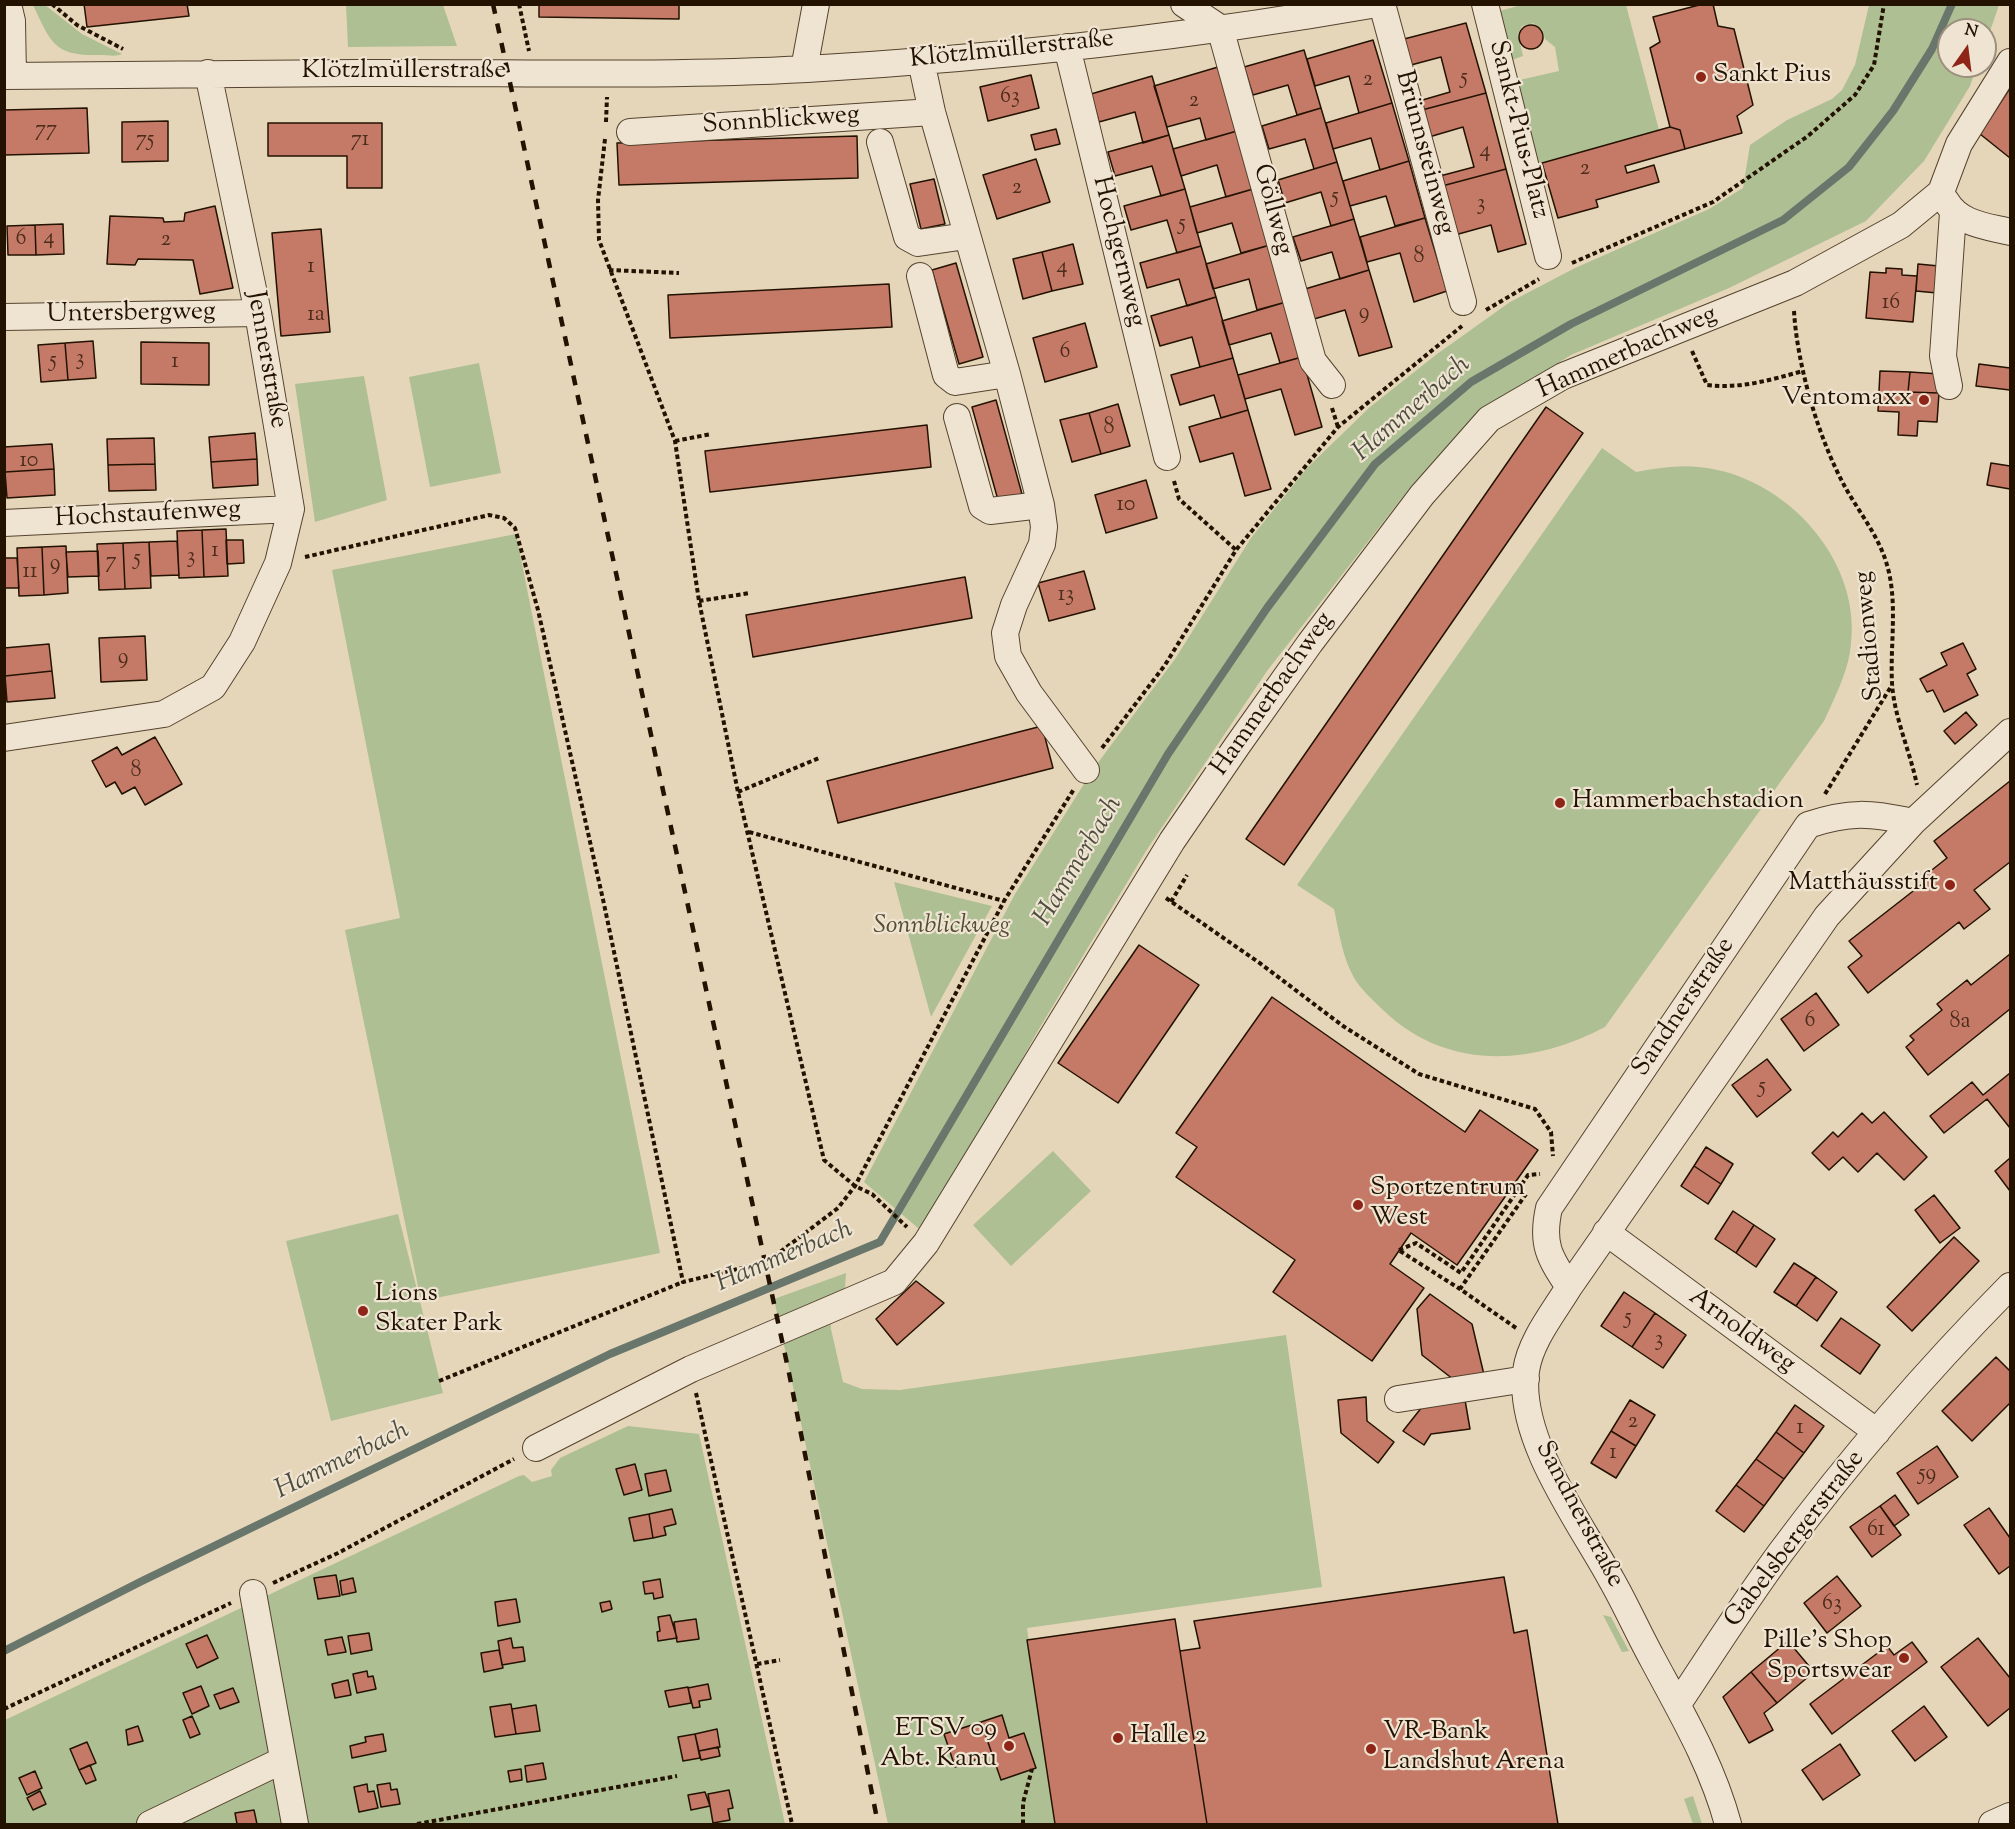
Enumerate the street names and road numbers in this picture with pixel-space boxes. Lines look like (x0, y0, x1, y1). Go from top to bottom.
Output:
street label: Klötzlmüllerstraße (908, 25, 1116, 77)
street label: Sankt-Pius-Platz (1480, 38, 1554, 222)
street label: Klötzlmüllerstraße (302, 57, 506, 89)
street label: Brünnsteinweg (1386, 68, 1460, 238)
street label: Sonnblickweg (701, 101, 861, 143)
street label: Göllweg (1244, 161, 1298, 259)
street label: Hochgernweg (1083, 174, 1151, 330)
street label: Jennerstraße (238, 289, 292, 431)
street label: Untersbergweg (46, 298, 216, 332)
street label: Hammerbachweg (1534, 301, 1722, 407)
street label: Hochstaufenweg (54, 496, 242, 536)
street label: Stadionweg (1850, 570, 1892, 702)
street label: Hammerbachweg (1206, 607, 1342, 783)
street label: Sandnerstraße (1627, 933, 1743, 1083)
street label: Arnoldweg (1681, 1283, 1801, 1381)
street label: Sandnerstraße (1526, 1437, 1630, 1593)
street label: Gabelsbergerstraße (1719, 1445, 1873, 1635)

